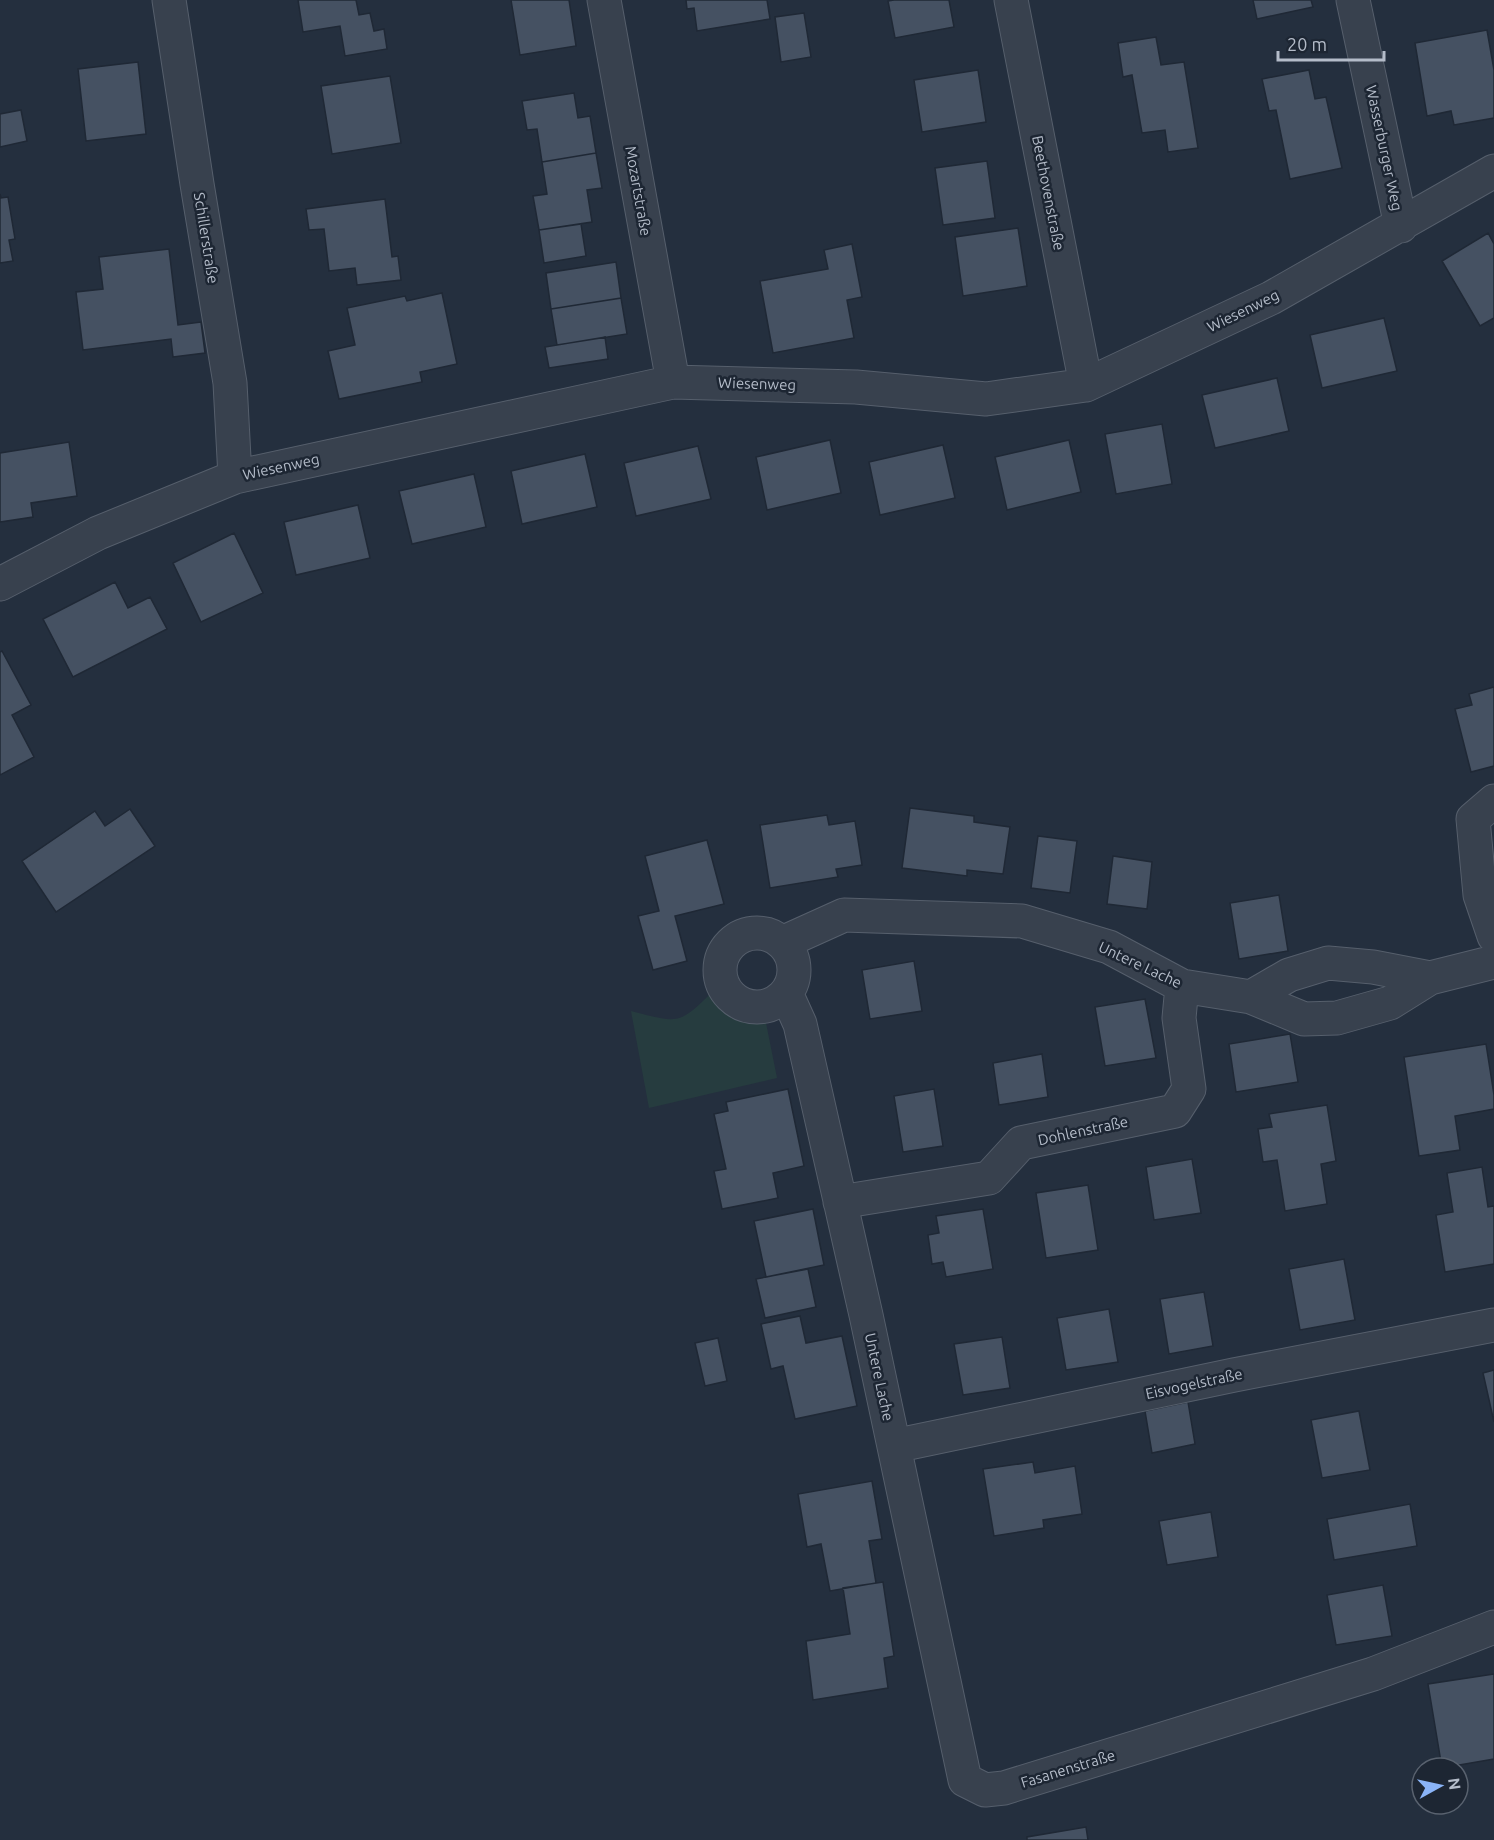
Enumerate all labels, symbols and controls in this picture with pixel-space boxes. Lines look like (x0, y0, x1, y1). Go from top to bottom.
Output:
scale bar (1278, 24, 1384, 62)
text: 20 m (1287, 34, 1327, 54)
street label: Wasserburger Weg (1363, 84, 1406, 212)
street label: Beethovenstraße (1029, 134, 1068, 252)
street label: Mozartstraße (622, 145, 655, 237)
street label: Schillerstraße (191, 191, 222, 285)
street label: Wiesenweg (1204, 286, 1282, 335)
street label: Wiesenweg (718, 374, 796, 393)
street label: Wiesenweg (241, 450, 321, 483)
street label: Untere Lache (1096, 938, 1184, 991)
street label: Dohlenstraße (1036, 1113, 1130, 1148)
street label: Untere Lache (862, 1331, 897, 1422)
street label: Eisvogelstraße (1144, 1365, 1244, 1402)
street label: Fasanenstraße (1019, 1746, 1117, 1791)
north arrow (1410, 1756, 1470, 1816)
text: N (1445, 1777, 1465, 1791)

